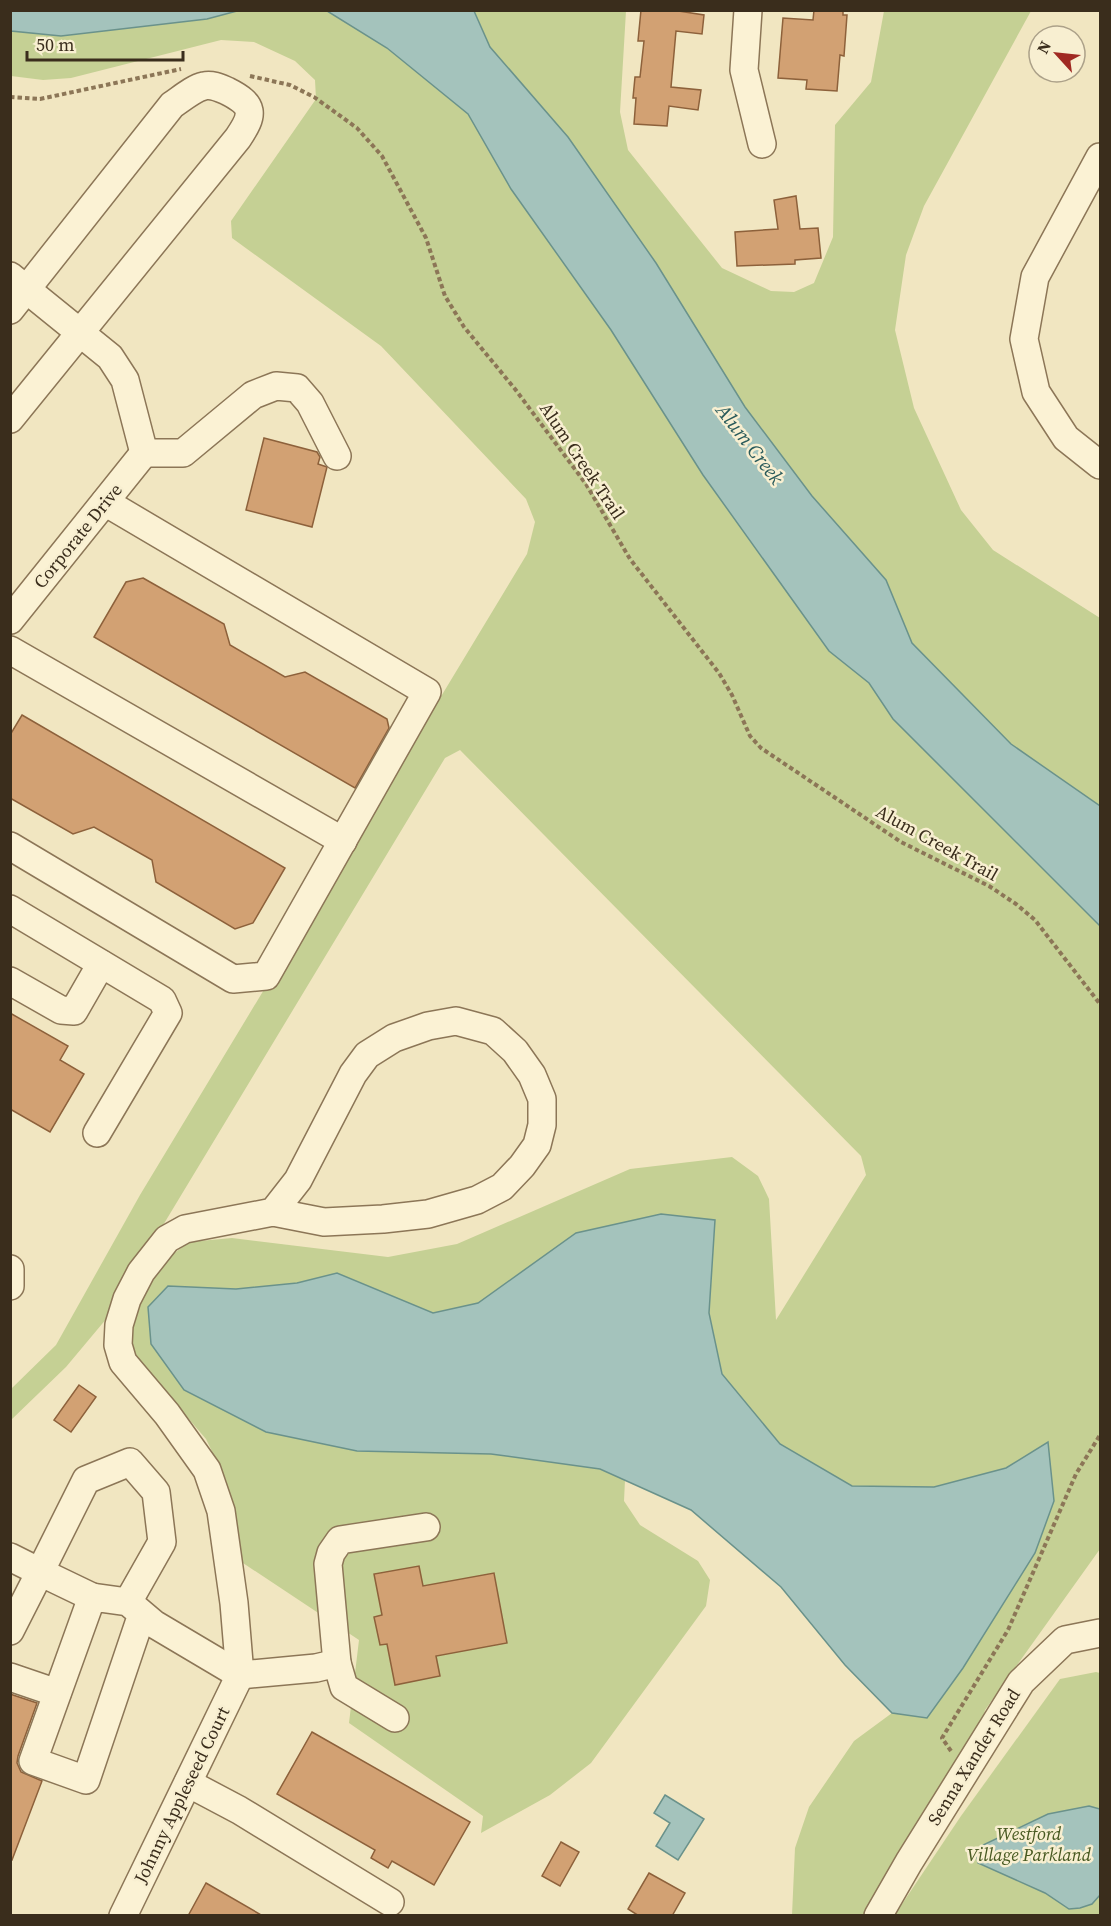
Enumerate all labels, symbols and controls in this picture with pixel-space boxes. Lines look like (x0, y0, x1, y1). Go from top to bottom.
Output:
scale bar (27, 24, 183, 62)
north arrow (1027, 24, 1087, 84)
text: 50 m (36, 32, 74, 57)
text: N (1031, 37, 1056, 57)
street label: Alum Creek Trail (534, 397, 631, 524)
water label: Alum Creek (709, 397, 791, 491)
street label: Corporate Drive (27, 478, 128, 593)
street label: Alum Creek Trail (872, 799, 1003, 887)
street label: Senna Xander Road (921, 1683, 1026, 1830)
street label: Johnny Appleseed Court (127, 1702, 235, 1888)
park label: Westford Village Parkland (967, 1821, 1092, 1867)

